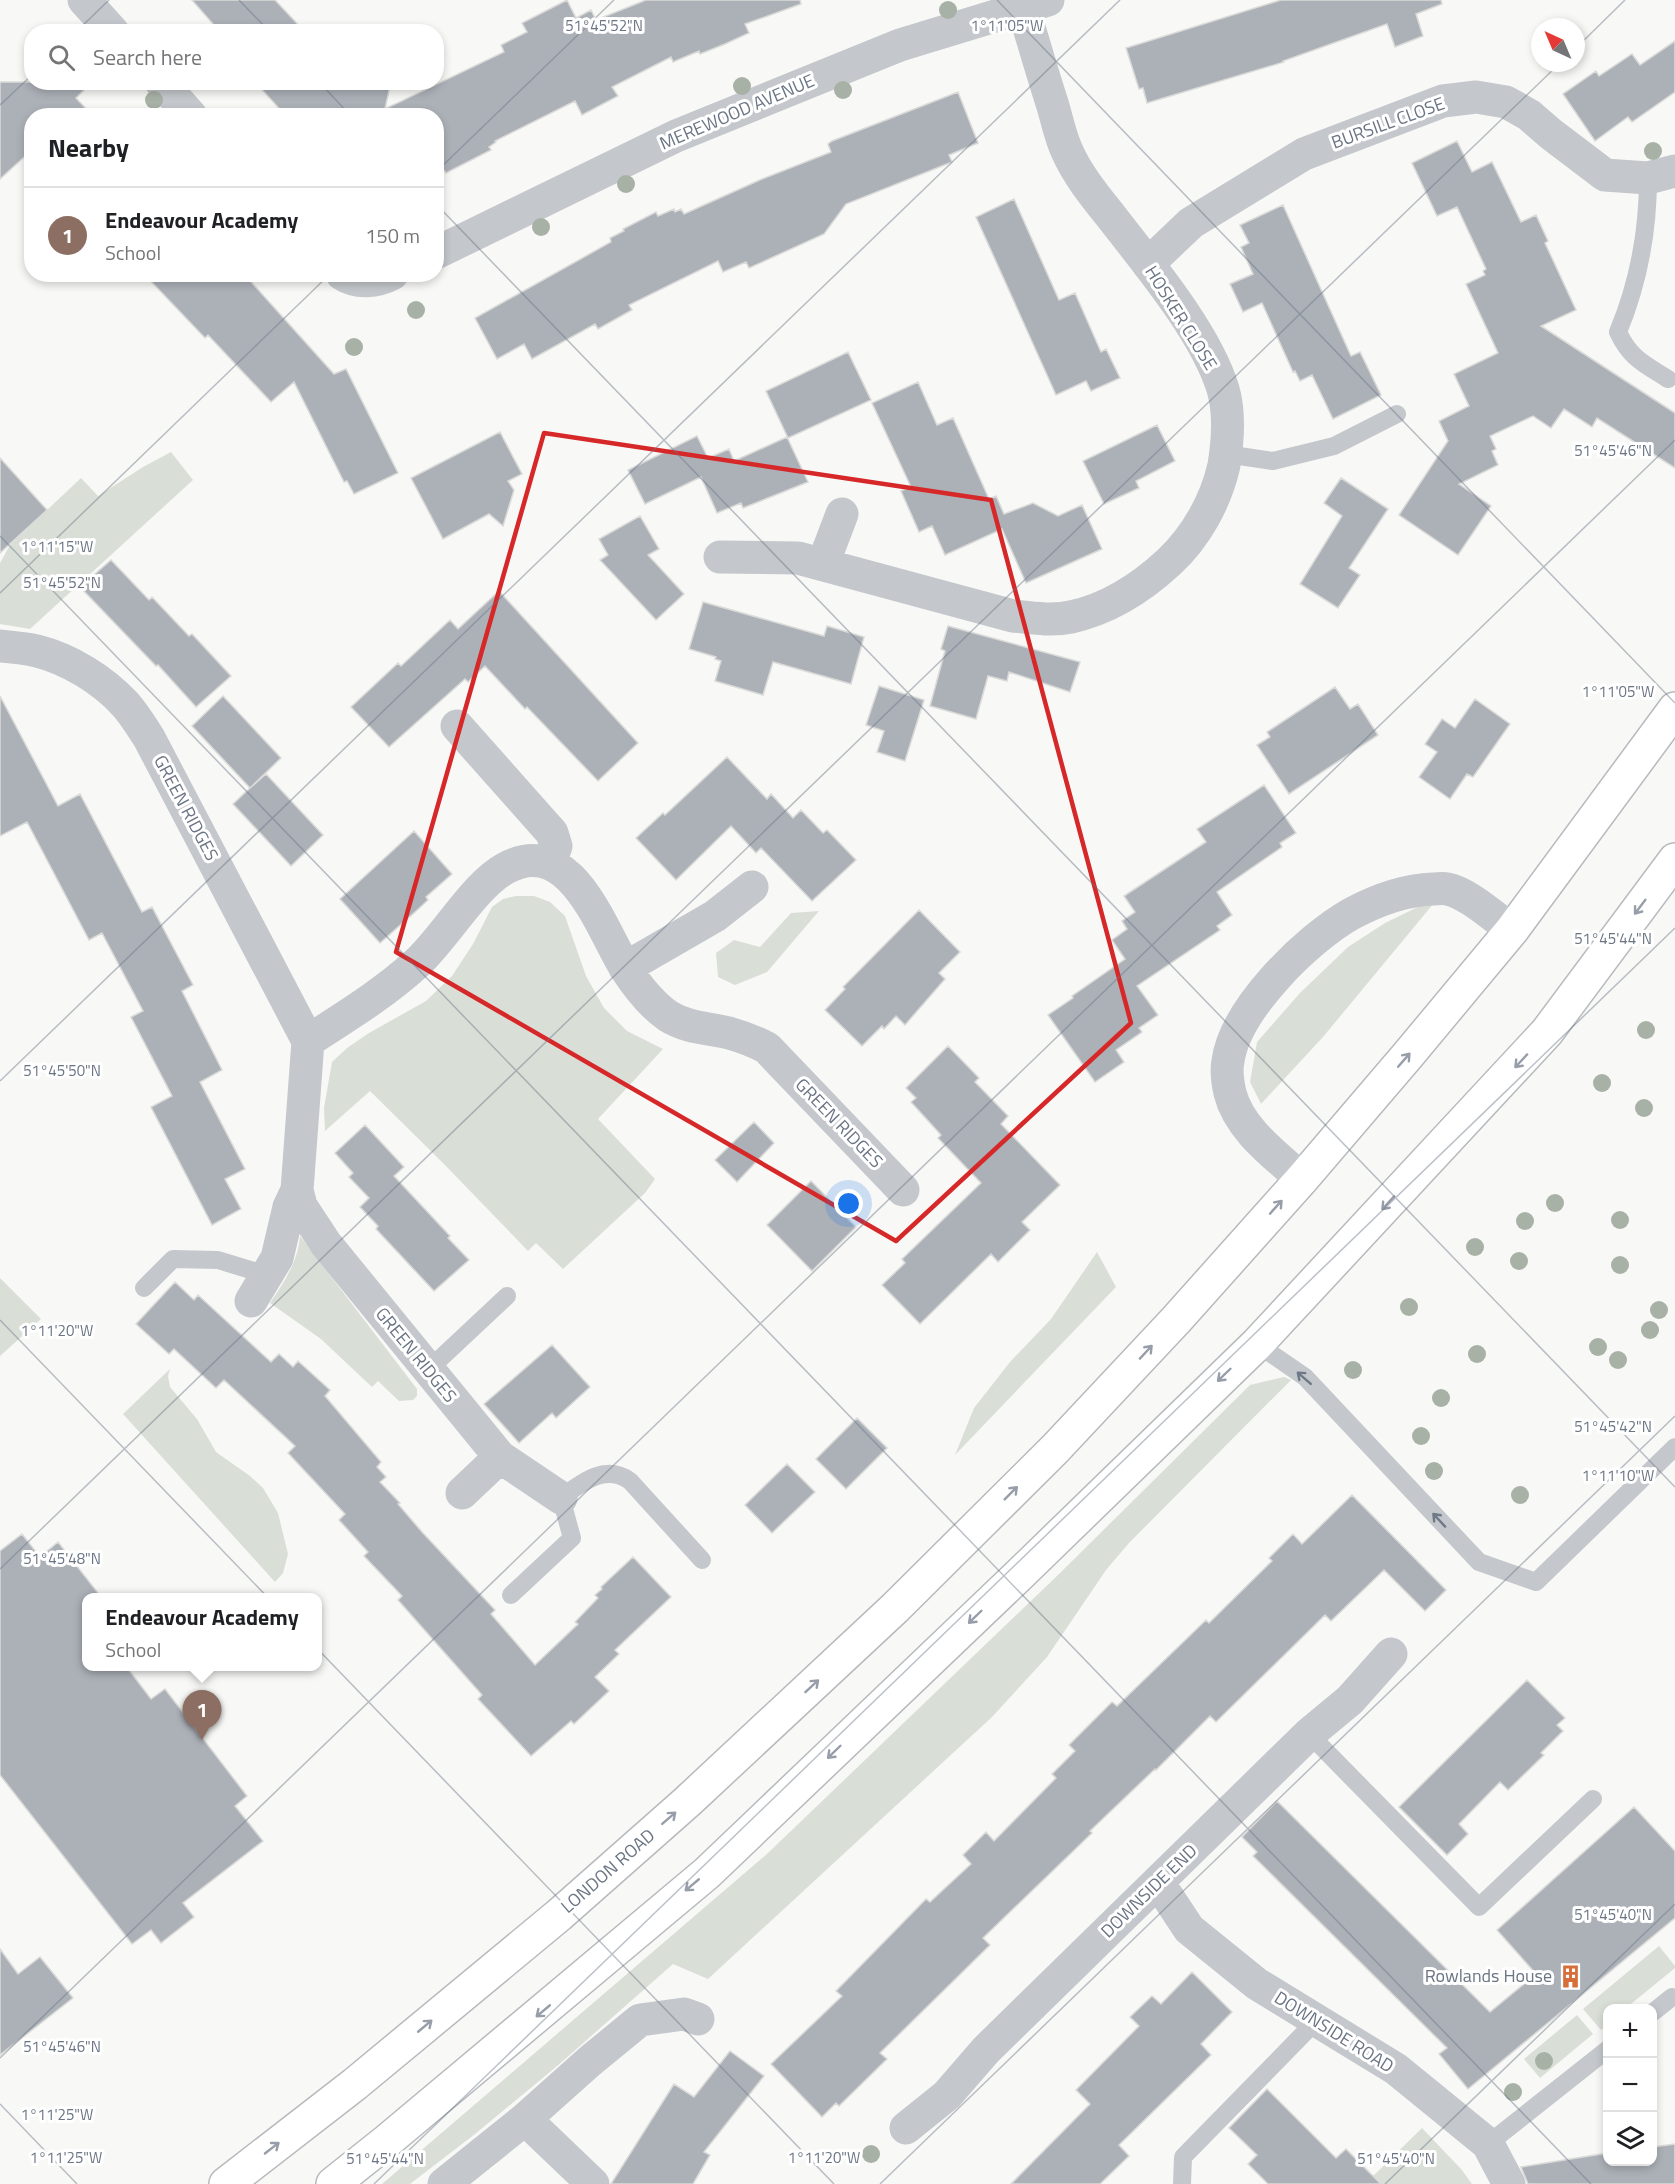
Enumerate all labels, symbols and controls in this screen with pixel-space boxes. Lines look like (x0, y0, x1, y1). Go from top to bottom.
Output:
text: 51°45'52"N (565, 14, 643, 37)
text: 1°11'05"W (971, 14, 1043, 37)
north arrow (1531, 18, 1585, 72)
search box (24, 24, 444, 90)
text: Search here (93, 40, 202, 74)
icon: search (45, 41, 78, 74)
street label: MEREWOOD AVENUE (655, 67, 818, 156)
street label: BURSILL CLOSE (1327, 90, 1448, 156)
text: Nearby (48, 128, 129, 167)
text: Endeavour Academy (105, 203, 298, 237)
text: 1 (62, 220, 73, 251)
text: 150 m (365, 220, 420, 251)
text: School (105, 237, 161, 268)
street label: HOSKER CLOSE (1139, 260, 1224, 375)
text: 51°45'46"N (1574, 439, 1652, 462)
text: 1°11'15"W (21, 535, 93, 558)
text: 51°45'52"N (23, 571, 101, 594)
text: 1°11'05"W (1582, 680, 1654, 703)
street label: GREEN RIDGES (147, 750, 226, 865)
one-way arrow (1634, 899, 1647, 915)
text: 51°45'44"N (1574, 927, 1652, 950)
one-way arrow (1397, 1053, 1411, 1068)
one-way arrow (1514, 1053, 1528, 1068)
text: 51°45'50"N (23, 1059, 101, 1082)
street label: GREEN RIDGES (789, 1072, 889, 1174)
your location (834, 1189, 863, 1218)
one-way arrow (1380, 1196, 1395, 1211)
one-way arrow (1269, 1200, 1283, 1215)
street label: GREEN RIDGES (369, 1301, 463, 1408)
text: 1°11'20"W (21, 1319, 93, 1342)
one-way arrow (1138, 1345, 1153, 1360)
one-way arrow (1217, 1368, 1232, 1382)
one-way arrow (1296, 1372, 1312, 1385)
text: 51°45'42"N (1574, 1415, 1652, 1438)
text: 1°11'10"W (1582, 1464, 1654, 1487)
one-way arrow (1004, 1486, 1018, 1501)
one-way arrow (1432, 1512, 1446, 1527)
text: 51°45'48"N (23, 1547, 101, 1570)
popup (82, 1593, 322, 1671)
text: Endeavour Academy (105, 1600, 299, 1634)
one-way arrow (968, 1610, 983, 1624)
text: School (105, 1634, 161, 1665)
one-way arrow (805, 1679, 820, 1693)
pin: 1 (182, 1690, 222, 1740)
one-way arrow (826, 1744, 841, 1759)
one-way arrow (661, 1811, 676, 1825)
street label: LONDON ROAD (555, 1822, 661, 1919)
street label: DOWNSIDE END (1094, 1838, 1203, 1944)
one-way arrow (684, 1879, 700, 1892)
text: 51°45'40"N (1574, 1903, 1652, 1926)
place label: Rowlands House (1425, 1962, 1552, 1989)
building icon: Rowlands House (1557, 1963, 1583, 1989)
street label: DOWNSIDE ROAD (1269, 1984, 1399, 2079)
one-way arrow (535, 2004, 551, 2017)
map controls (1603, 2004, 1657, 2166)
button: + (1603, 2004, 1657, 2058)
one-way arrow (416, 2020, 432, 2033)
text: 51°45'46"N (23, 2035, 101, 2058)
button: − (1603, 2058, 1657, 2112)
text: 1°11'25"W (21, 2103, 93, 2126)
button: layers (1603, 2112, 1657, 2166)
one-way arrow (264, 2142, 280, 2154)
text: 1°11'25"W (30, 2146, 102, 2169)
text: 1°11'20"W (788, 2146, 860, 2169)
text: 51°45'44"N (346, 2147, 424, 2170)
text: 51°45'40"N (1357, 2147, 1435, 2170)

